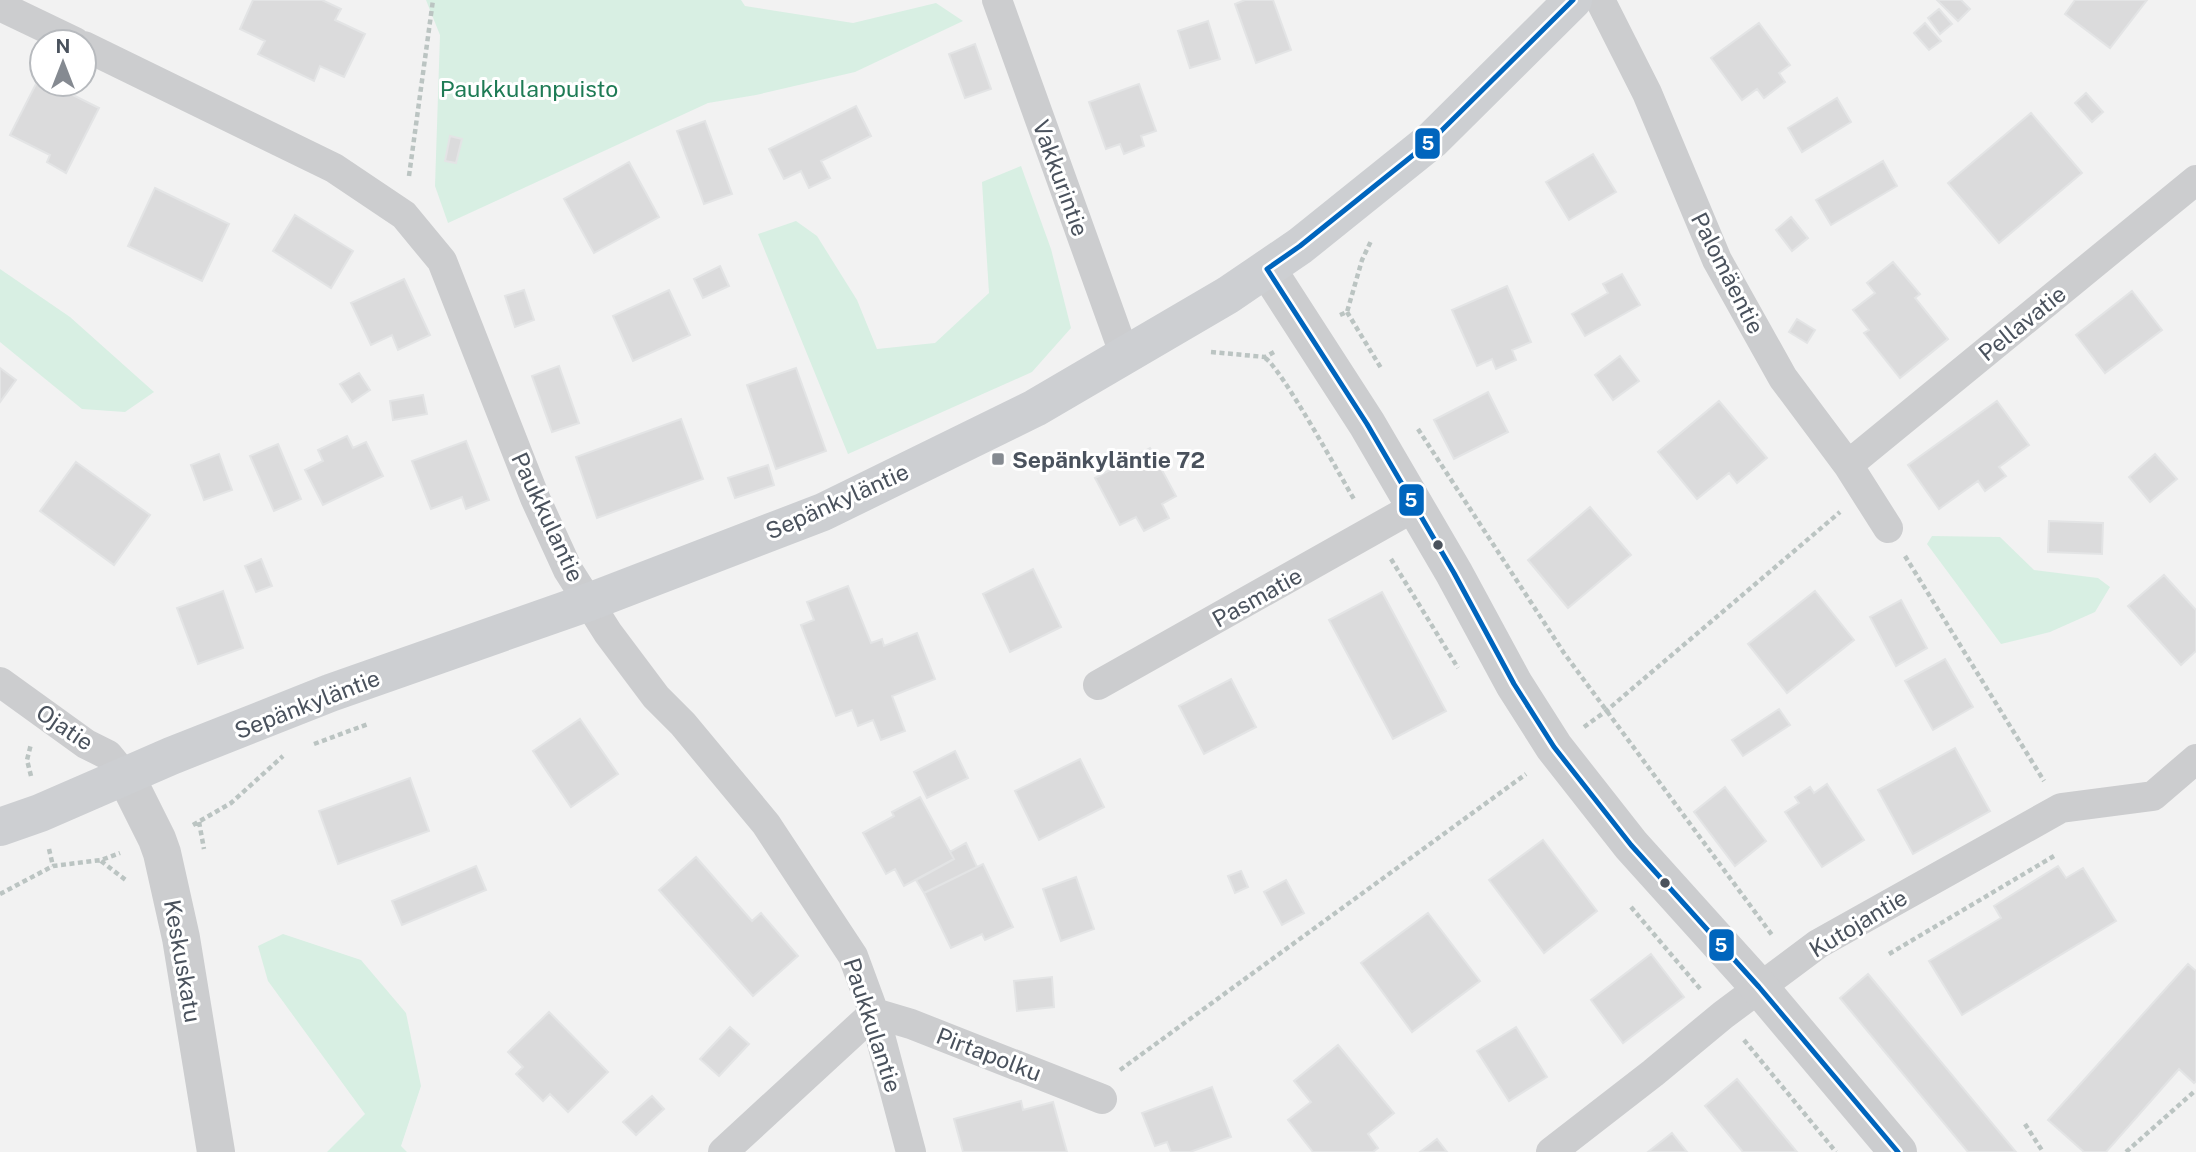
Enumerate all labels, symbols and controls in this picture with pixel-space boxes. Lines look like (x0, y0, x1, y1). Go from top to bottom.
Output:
north arrow (28, 28, 98, 98)
text: N (56, 35, 70, 57)
park label: Paukkulanpuisto (440, 75, 618, 102)
street label: Vakkurintie (1028, 116, 1094, 240)
line badge: 5 (1414, 127, 1441, 160)
text: 5 (1422, 132, 1434, 154)
street label: Palomäentie (1686, 208, 1770, 338)
street label: Pellavatie (1973, 280, 2071, 366)
place label: Sepänkyläntie 72 (1012, 446, 1205, 473)
street label: Paukkulantie (506, 448, 590, 586)
marker: Sepänkyläntie 72 (990, 451, 1006, 467)
street label: Sepänkyläntie (761, 457, 913, 545)
line badge: 5 (1398, 483, 1425, 517)
text: 5 (1405, 489, 1417, 511)
unlabelled marker (1431, 538, 1445, 552)
street label: Pasmatie (1207, 561, 1307, 633)
street label: Sepänkyläntie (231, 664, 383, 744)
street label: Ojatie (31, 698, 99, 756)
unlabelled marker (1658, 876, 1672, 890)
street label: Kutojantie (1804, 883, 1912, 963)
street label: Keskuskatu (159, 897, 207, 1025)
line badge: 5 (1708, 928, 1735, 962)
text: 5 (1715, 934, 1727, 956)
street label: Paukkulantie (839, 954, 907, 1096)
street label: Pirtapolku (933, 1022, 1045, 1086)

